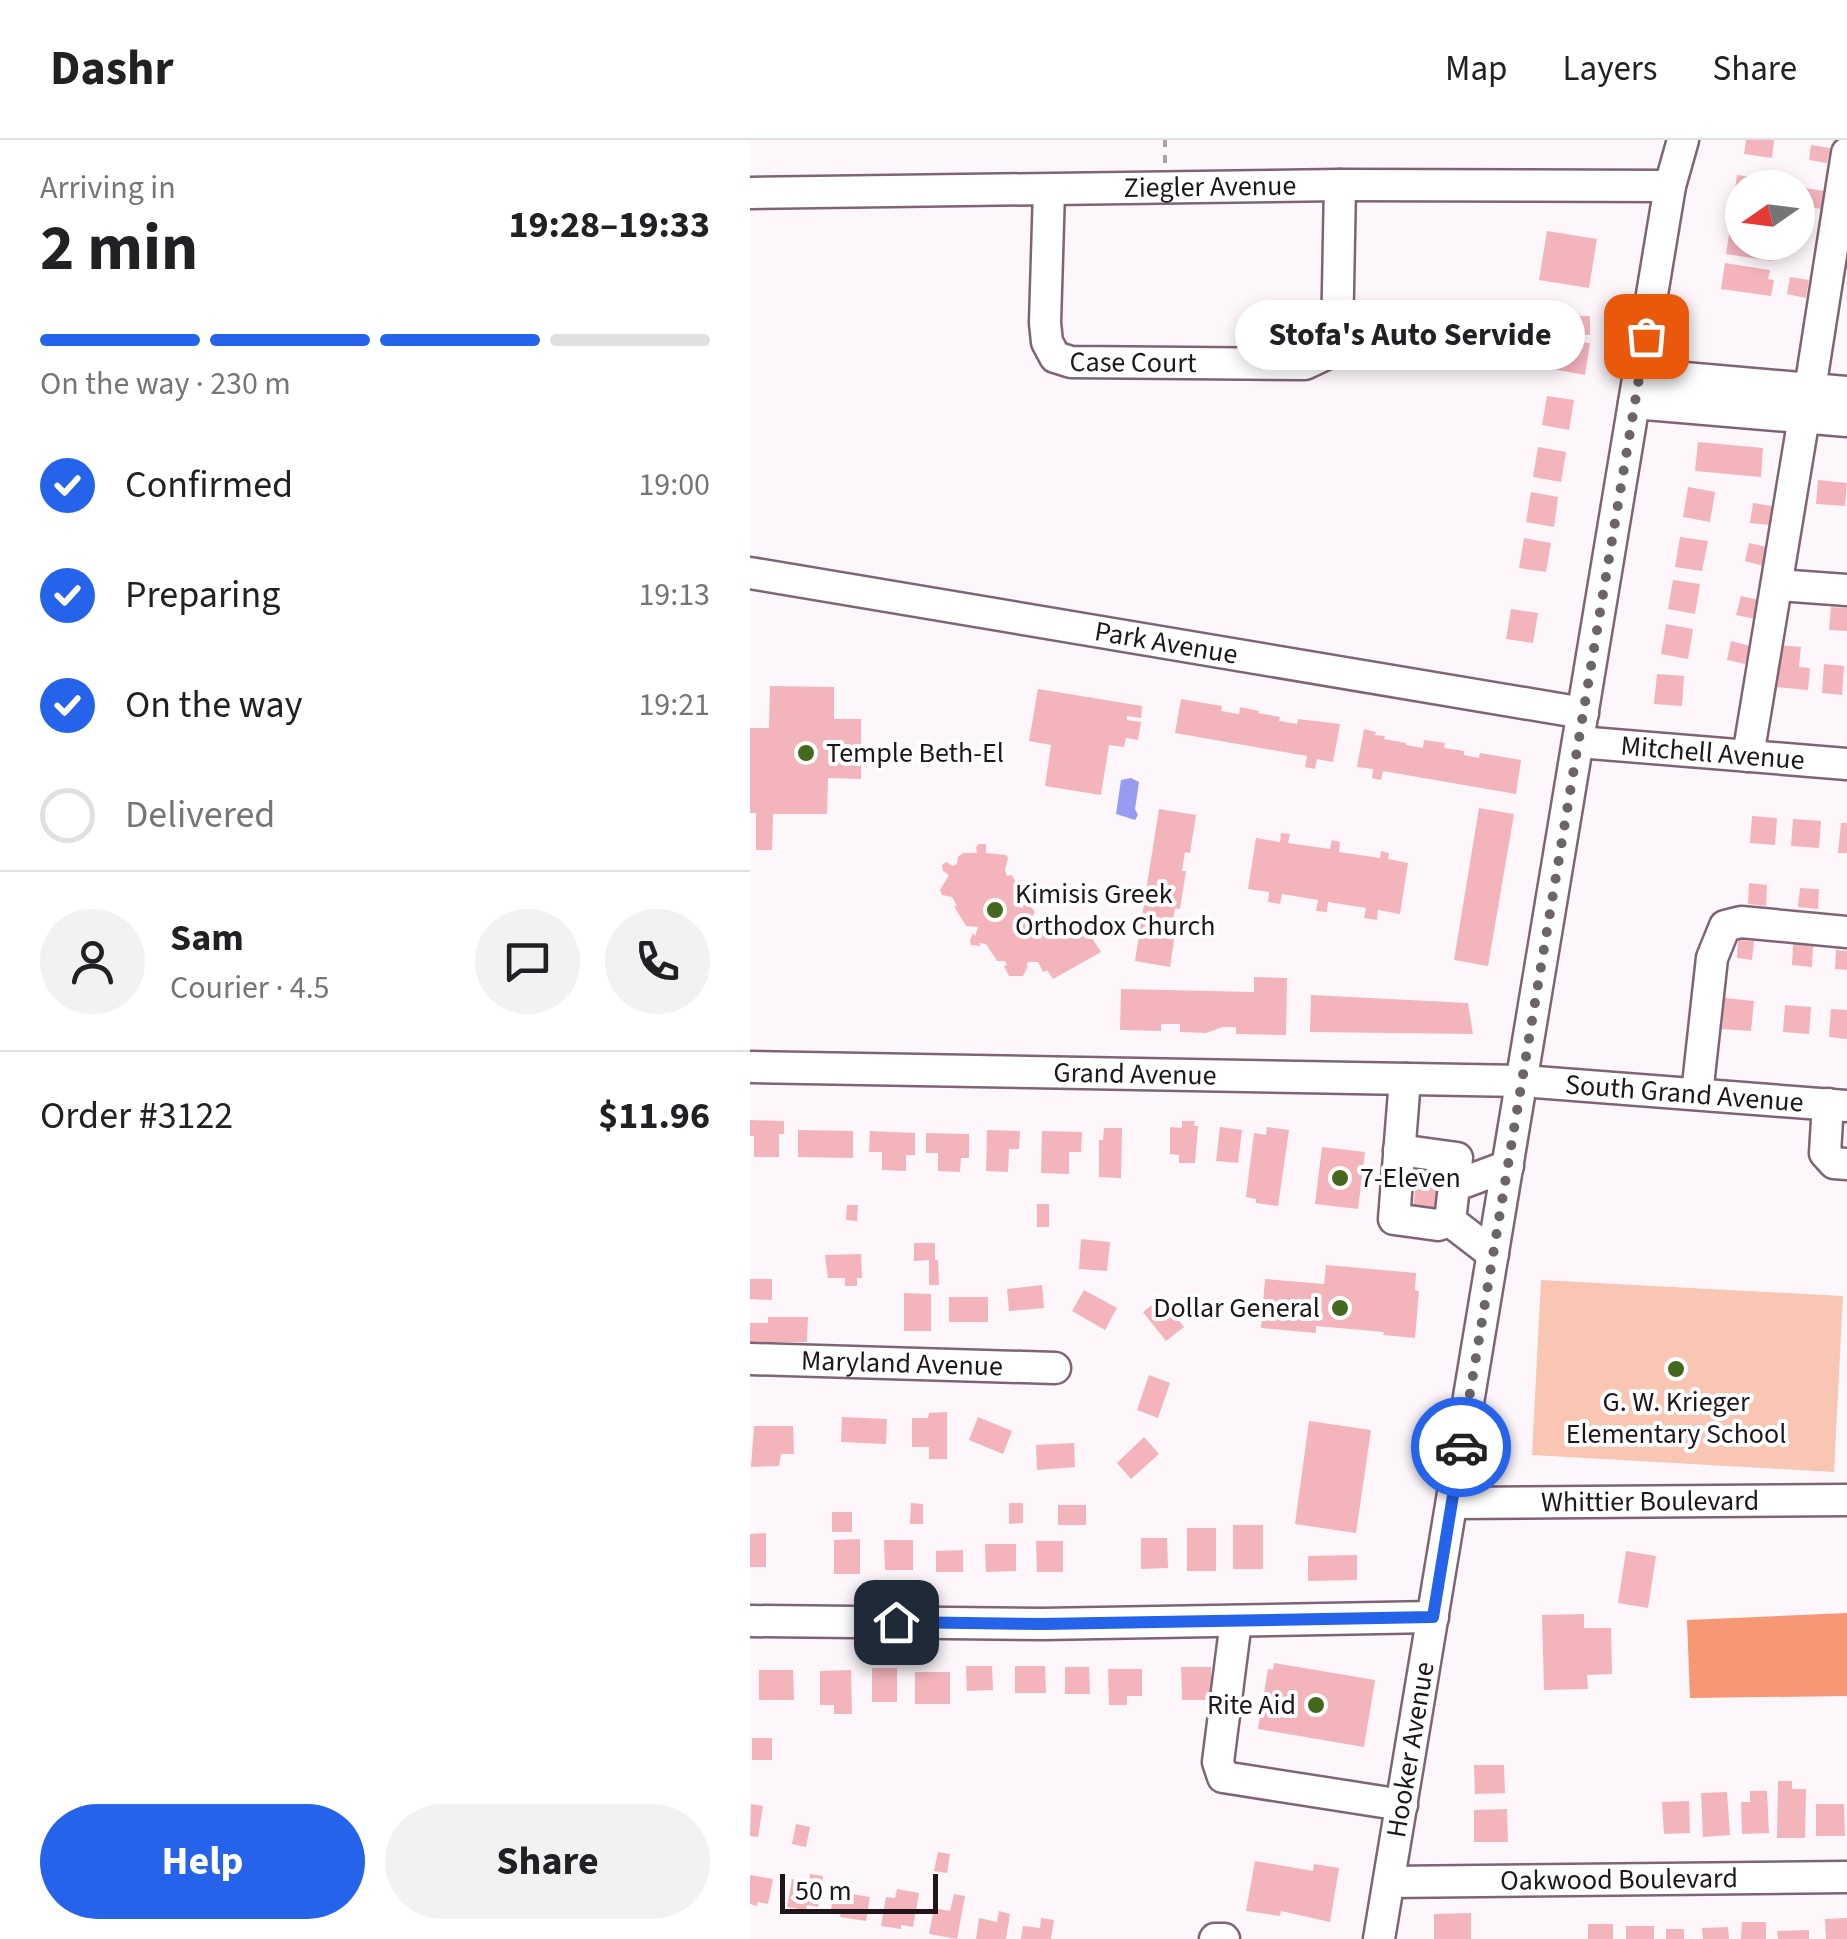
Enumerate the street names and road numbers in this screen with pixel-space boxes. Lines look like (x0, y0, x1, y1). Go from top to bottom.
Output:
street label: Ziegler Avenue (1123, 166, 1296, 208)
street label: Case Court (1069, 342, 1197, 383)
street label: Park Avenue (1092, 611, 1241, 675)
street label: Mitchell Avenue (1619, 726, 1806, 780)
street label: Grand Avenue (1053, 1053, 1217, 1095)
street label: South Grand Avenue (1564, 1064, 1805, 1123)
street label: Maryland Avenue (800, 1341, 1004, 1386)
street label: Whittier Boulevard (1541, 1481, 1759, 1522)
street label: Hooker Avenue (1376, 1659, 1445, 1840)
street label: Oakwood Boulevard (1500, 1858, 1738, 1901)

